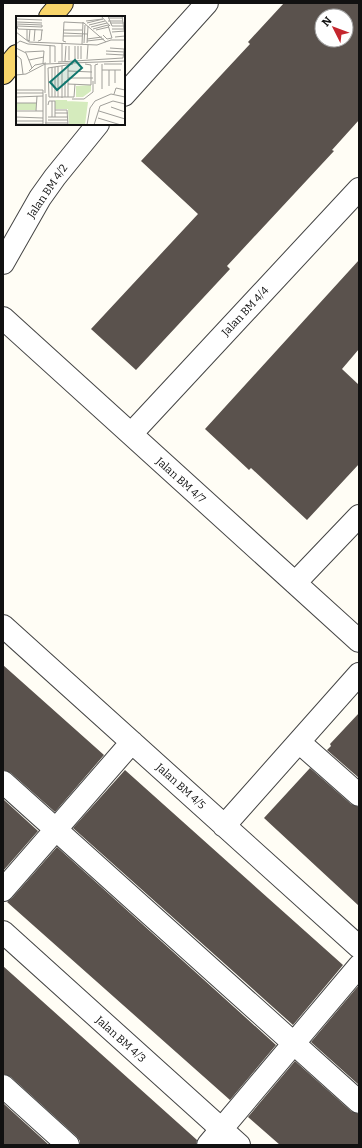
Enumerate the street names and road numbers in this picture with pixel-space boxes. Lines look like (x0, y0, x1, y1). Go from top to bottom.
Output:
street label: Jalan BM 4/2 (24, 162, 70, 222)
street label: Jalan BM 4/4 (219, 284, 272, 339)
street label: Jalan BM 4/7 (153, 454, 208, 506)
street label: Jalan BM 4/5 (152, 760, 208, 812)
street label: Jalan BM 4/3 (92, 1013, 148, 1065)

